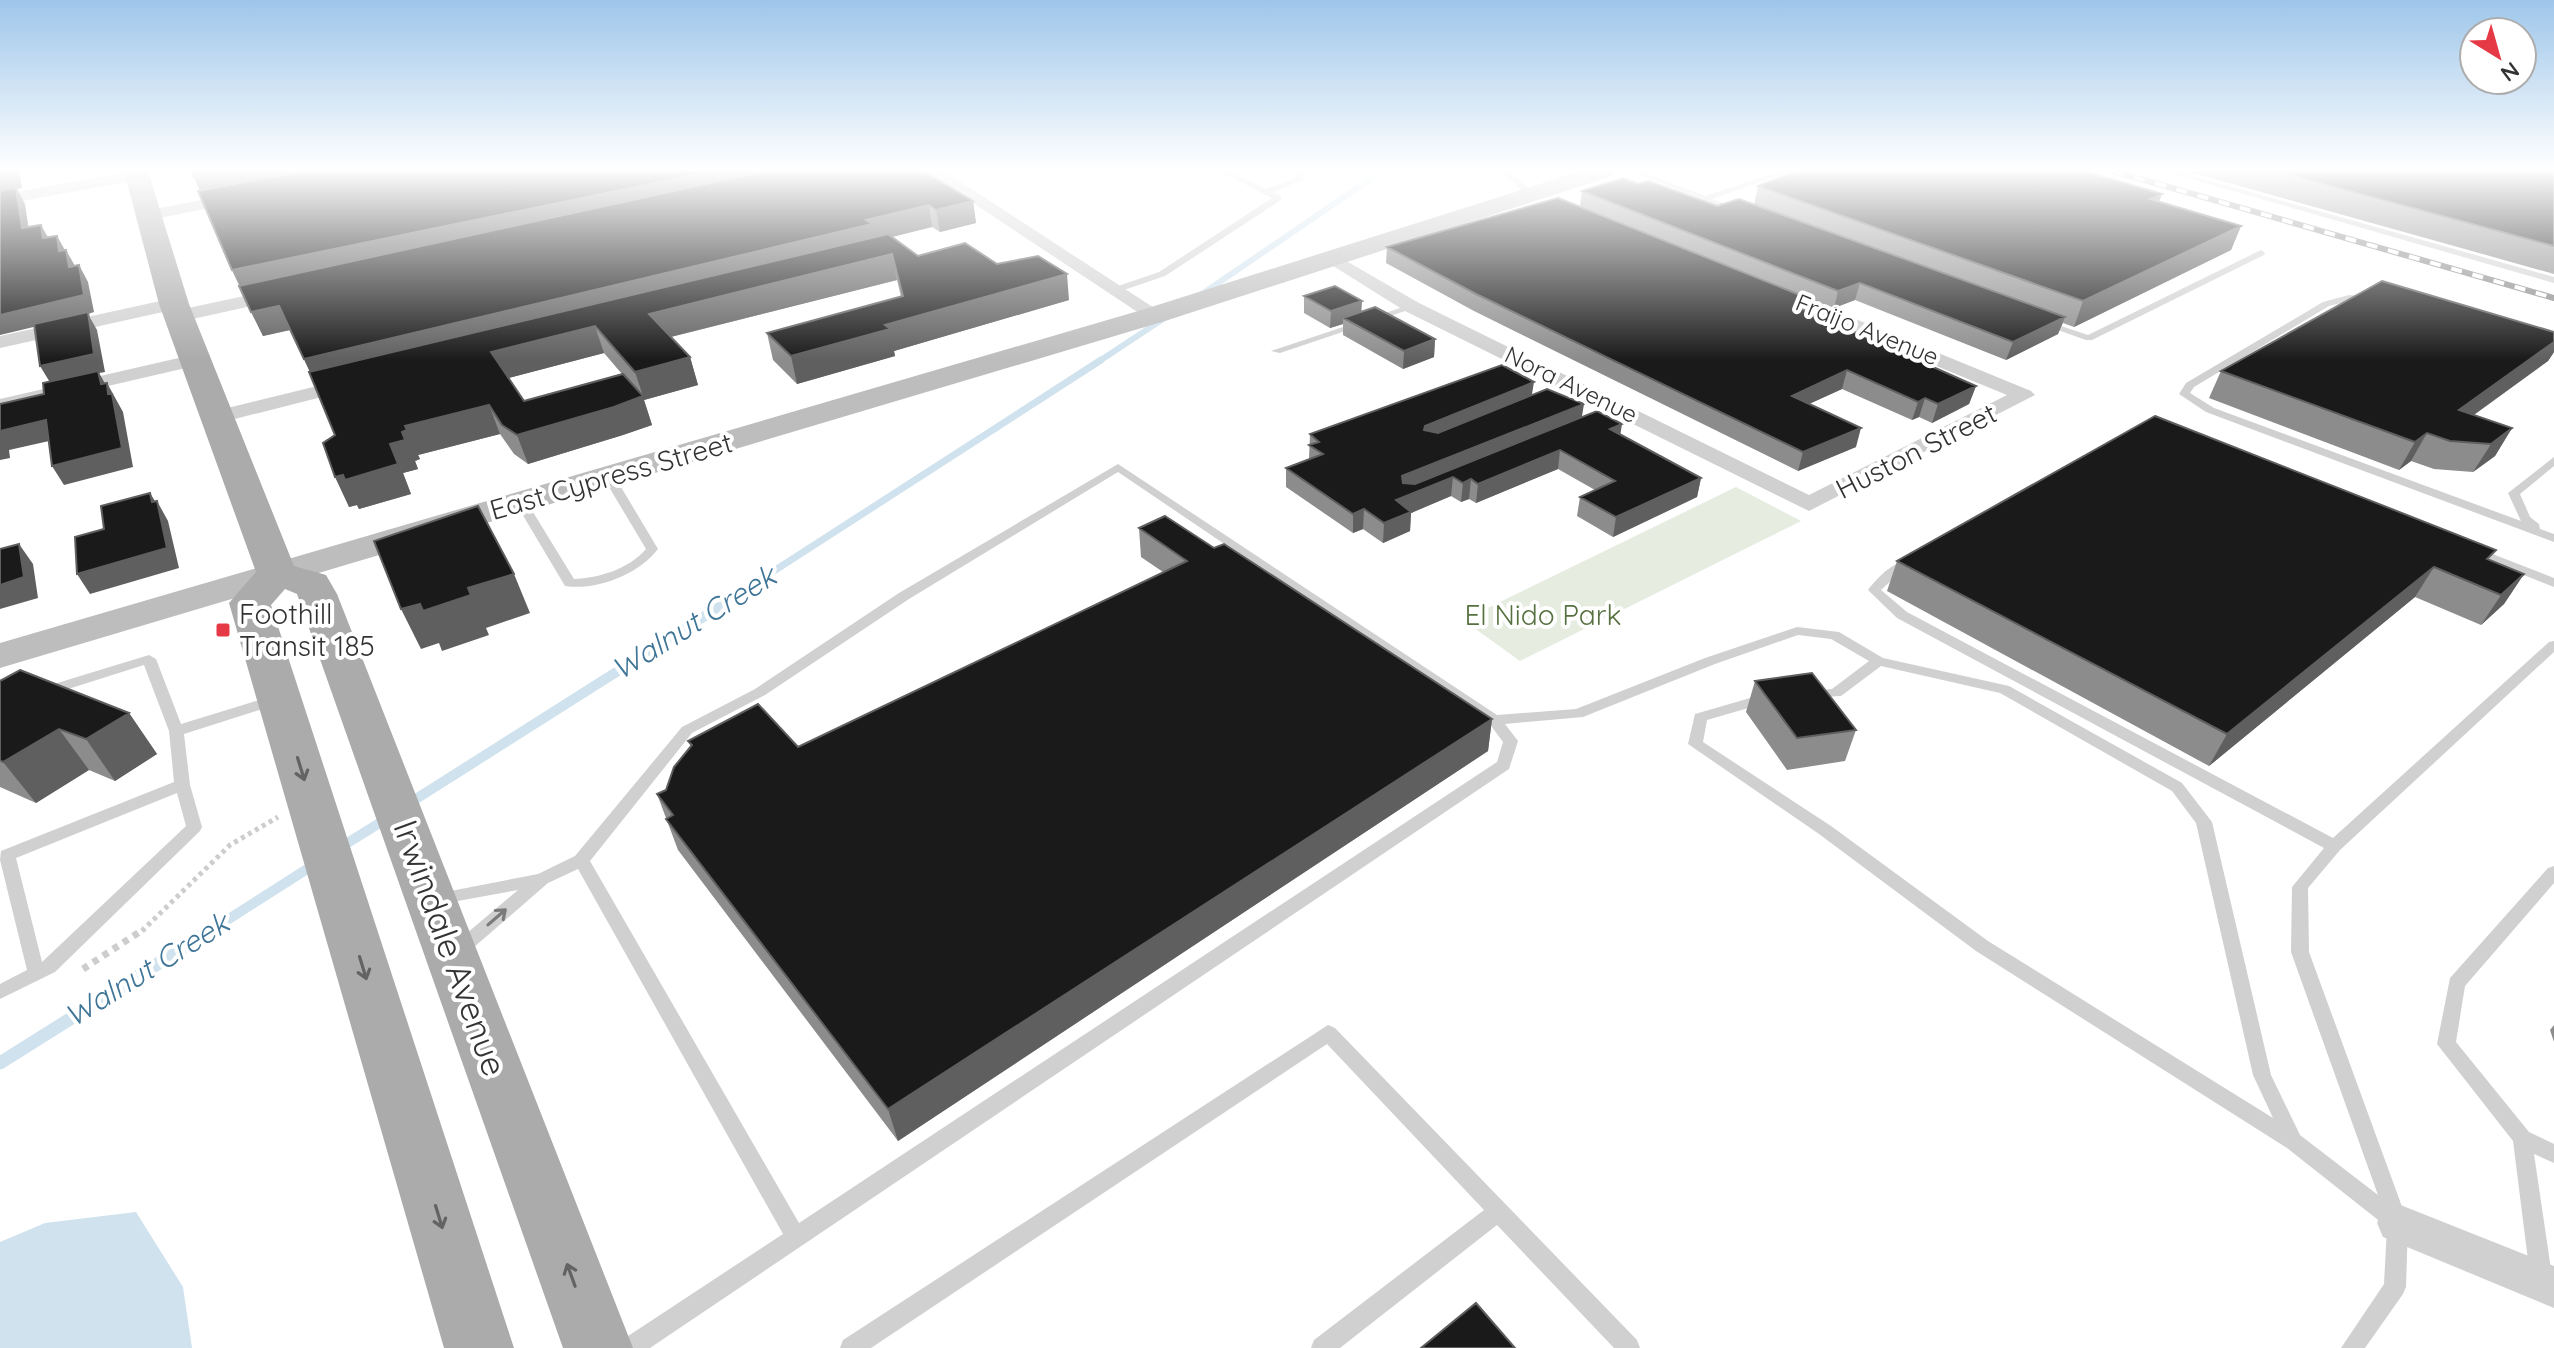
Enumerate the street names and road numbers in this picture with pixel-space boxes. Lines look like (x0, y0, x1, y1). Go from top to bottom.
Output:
street label: Fraijo Avenue (1791, 287, 1943, 371)
street label: Nora Avenue (1500, 339, 1643, 429)
street label: Huston Street (1829, 395, 2002, 506)
street label: East Cypress Street (486, 424, 736, 527)
street label: Irwindale Avenue (384, 814, 517, 1082)

